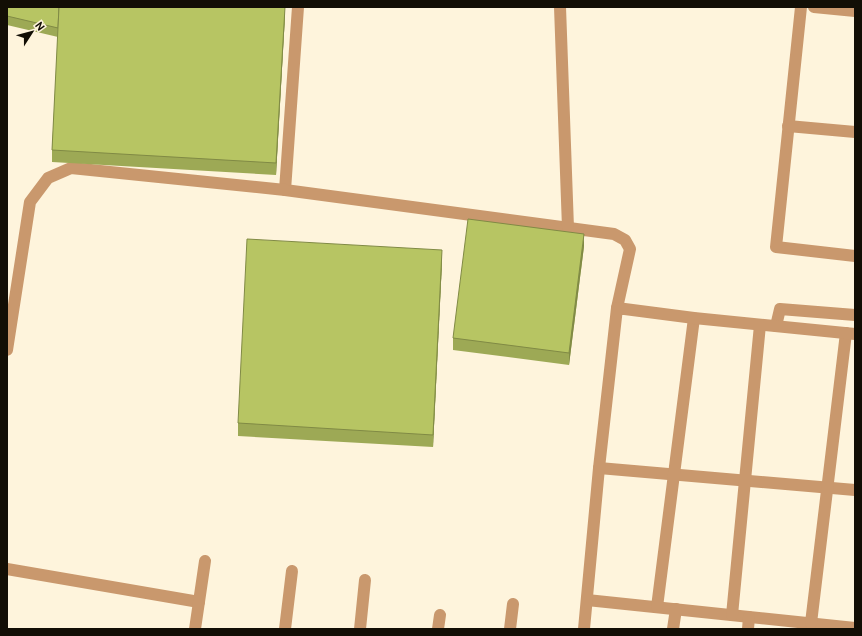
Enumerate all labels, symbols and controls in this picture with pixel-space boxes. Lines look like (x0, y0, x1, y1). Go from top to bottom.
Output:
north arrow (12, 12, 52, 52)
text: N (31, 19, 47, 34)

